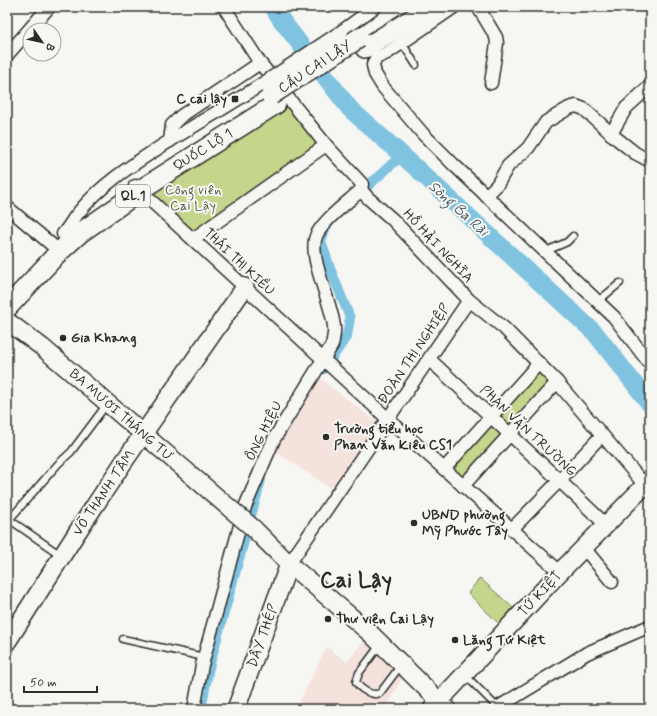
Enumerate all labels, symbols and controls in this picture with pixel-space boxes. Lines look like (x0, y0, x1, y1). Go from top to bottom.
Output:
north arrow (22, 22, 62, 62)
street label: CẦU CAI LẬY (275, 37, 355, 97)
text: B (42, 40, 57, 54)
place label: C cai lậy (176, 90, 227, 108)
marker: C cai lậy (230, 94, 240, 104)
street label: QUỐC LỘ 1 (170, 125, 236, 175)
water label: Sông Ba Rài (422, 177, 493, 244)
park label: Công viên Cai Lậy (165, 181, 221, 215)
road number: QL.1 (116, 185, 150, 207)
street label: HỒ HẢI NGHĨA (399, 205, 477, 287)
street label: THÁI THỊ KIỂU (199, 224, 279, 300)
street label: ĐOÀN THỊ NGHIỆP (374, 300, 455, 408)
place label: Gia Khang (71, 329, 137, 348)
marker: Gia Khang (58, 333, 68, 343)
street label: BA MƯƠI THÁNG TƯ (65, 365, 177, 465)
street label: PHAN VĂN TRƯỜNG (476, 381, 580, 481)
street label: ÔNG HIỆU (241, 398, 287, 464)
place label: Trường tiểu học Phan Văn Kiêu CS1 (334, 420, 452, 454)
marker: Trường tiểu học Phan Văn Kiêu CS1 (321, 432, 331, 442)
street label: VÕ THANH TÂM (69, 447, 139, 539)
place label: UBND phường Mỹ Phước Tây (422, 506, 508, 540)
marker: UBND phường Mỹ Phước Tây (409, 518, 419, 528)
district label: Cai Lậy (320, 567, 392, 596)
street label: TỨ KIỆT (514, 567, 566, 621)
street label: DÂY THÉP (243, 601, 283, 670)
place label: Thư viện Cai Lậy (336, 610, 434, 628)
marker: Thư viện Cai Lậy (323, 614, 333, 624)
place label: Lăng Tứ Kiệt (463, 631, 546, 652)
marker: Lăng Tứ Kiệt (450, 635, 460, 645)
scale bar (24, 668, 97, 694)
text: 50 m (30, 675, 57, 691)

